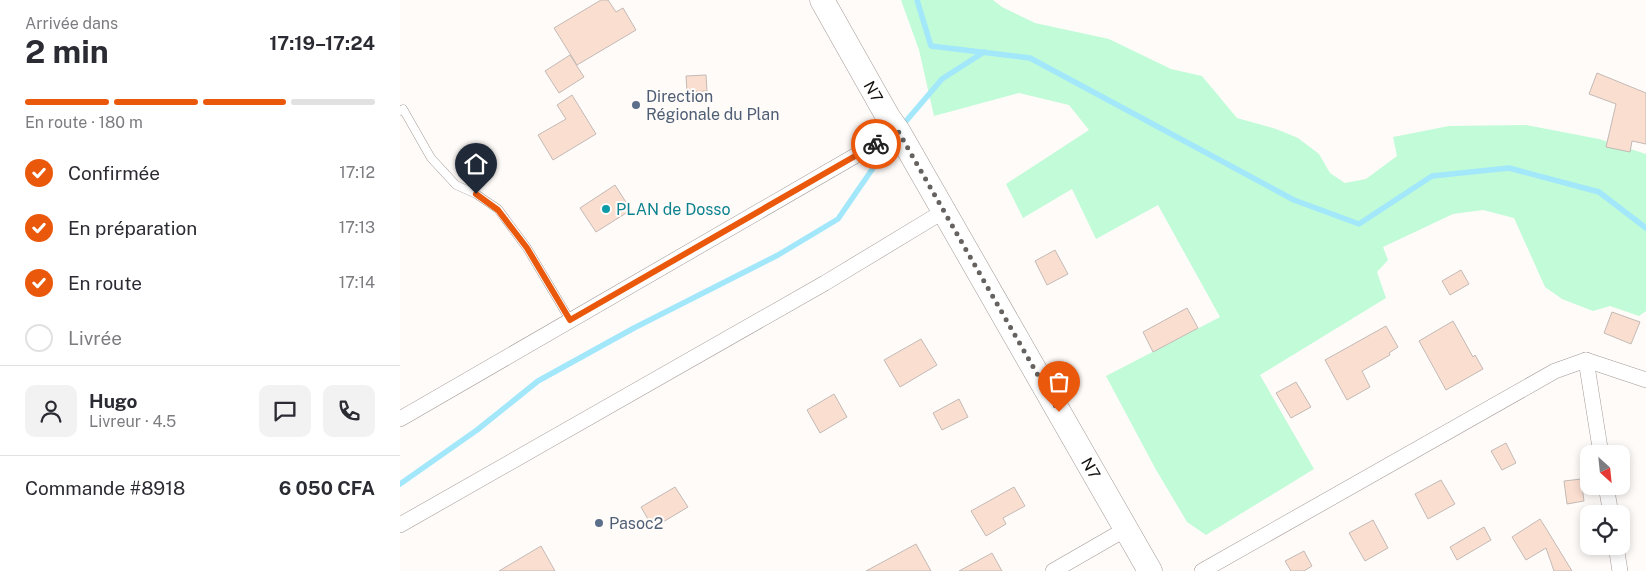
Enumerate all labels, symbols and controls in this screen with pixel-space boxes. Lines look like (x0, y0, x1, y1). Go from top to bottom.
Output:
text: Arrivée dans (25, 14, 118, 33)
text: 17:19–17:24 (269, 32, 375, 54)
text: 2 min (25, 33, 109, 70)
street label: N7 (860, 77, 887, 106)
place label: Direction Régionale du Plan (646, 87, 779, 124)
marker: Direction Régionale du Plan (630, 99, 642, 111)
text: En route · 180 m (25, 113, 143, 132)
courier (851, 119, 901, 169)
icon: bike (862, 130, 890, 158)
pin (455, 143, 497, 194)
icon: home (462, 150, 490, 178)
icon: check (25, 159, 53, 187)
text: Confirmée (68, 162, 160, 184)
text: 17:12 (339, 163, 375, 182)
place label: PLAN de Dosso (616, 200, 730, 219)
marker: PLAN de Dosso (600, 203, 612, 215)
icon: check (25, 214, 53, 242)
text: En préparation (68, 217, 197, 239)
text: 17:13 (339, 218, 375, 237)
icon: check (25, 269, 53, 297)
text: En route (68, 272, 142, 294)
text: 17:14 (339, 273, 375, 292)
text: Livrée (68, 327, 122, 349)
pin (1038, 361, 1080, 412)
icon: bag (1045, 368, 1073, 396)
button: person (25, 385, 77, 437)
button: chat (259, 385, 311, 437)
button: phone (323, 385, 375, 437)
text: Hugo (89, 390, 138, 412)
text: Livreur · 4.5 (89, 412, 176, 431)
north arrow (1580, 445, 1630, 495)
map controls (1580, 445, 1630, 555)
street label: N7 (1077, 454, 1105, 482)
text: Commande #8918 (25, 477, 185, 499)
text: 6 050 CFA (279, 477, 375, 499)
button: locate (1580, 505, 1630, 555)
place label: Pasoc2 (609, 514, 663, 533)
marker: Pasoc2 (593, 517, 605, 529)

